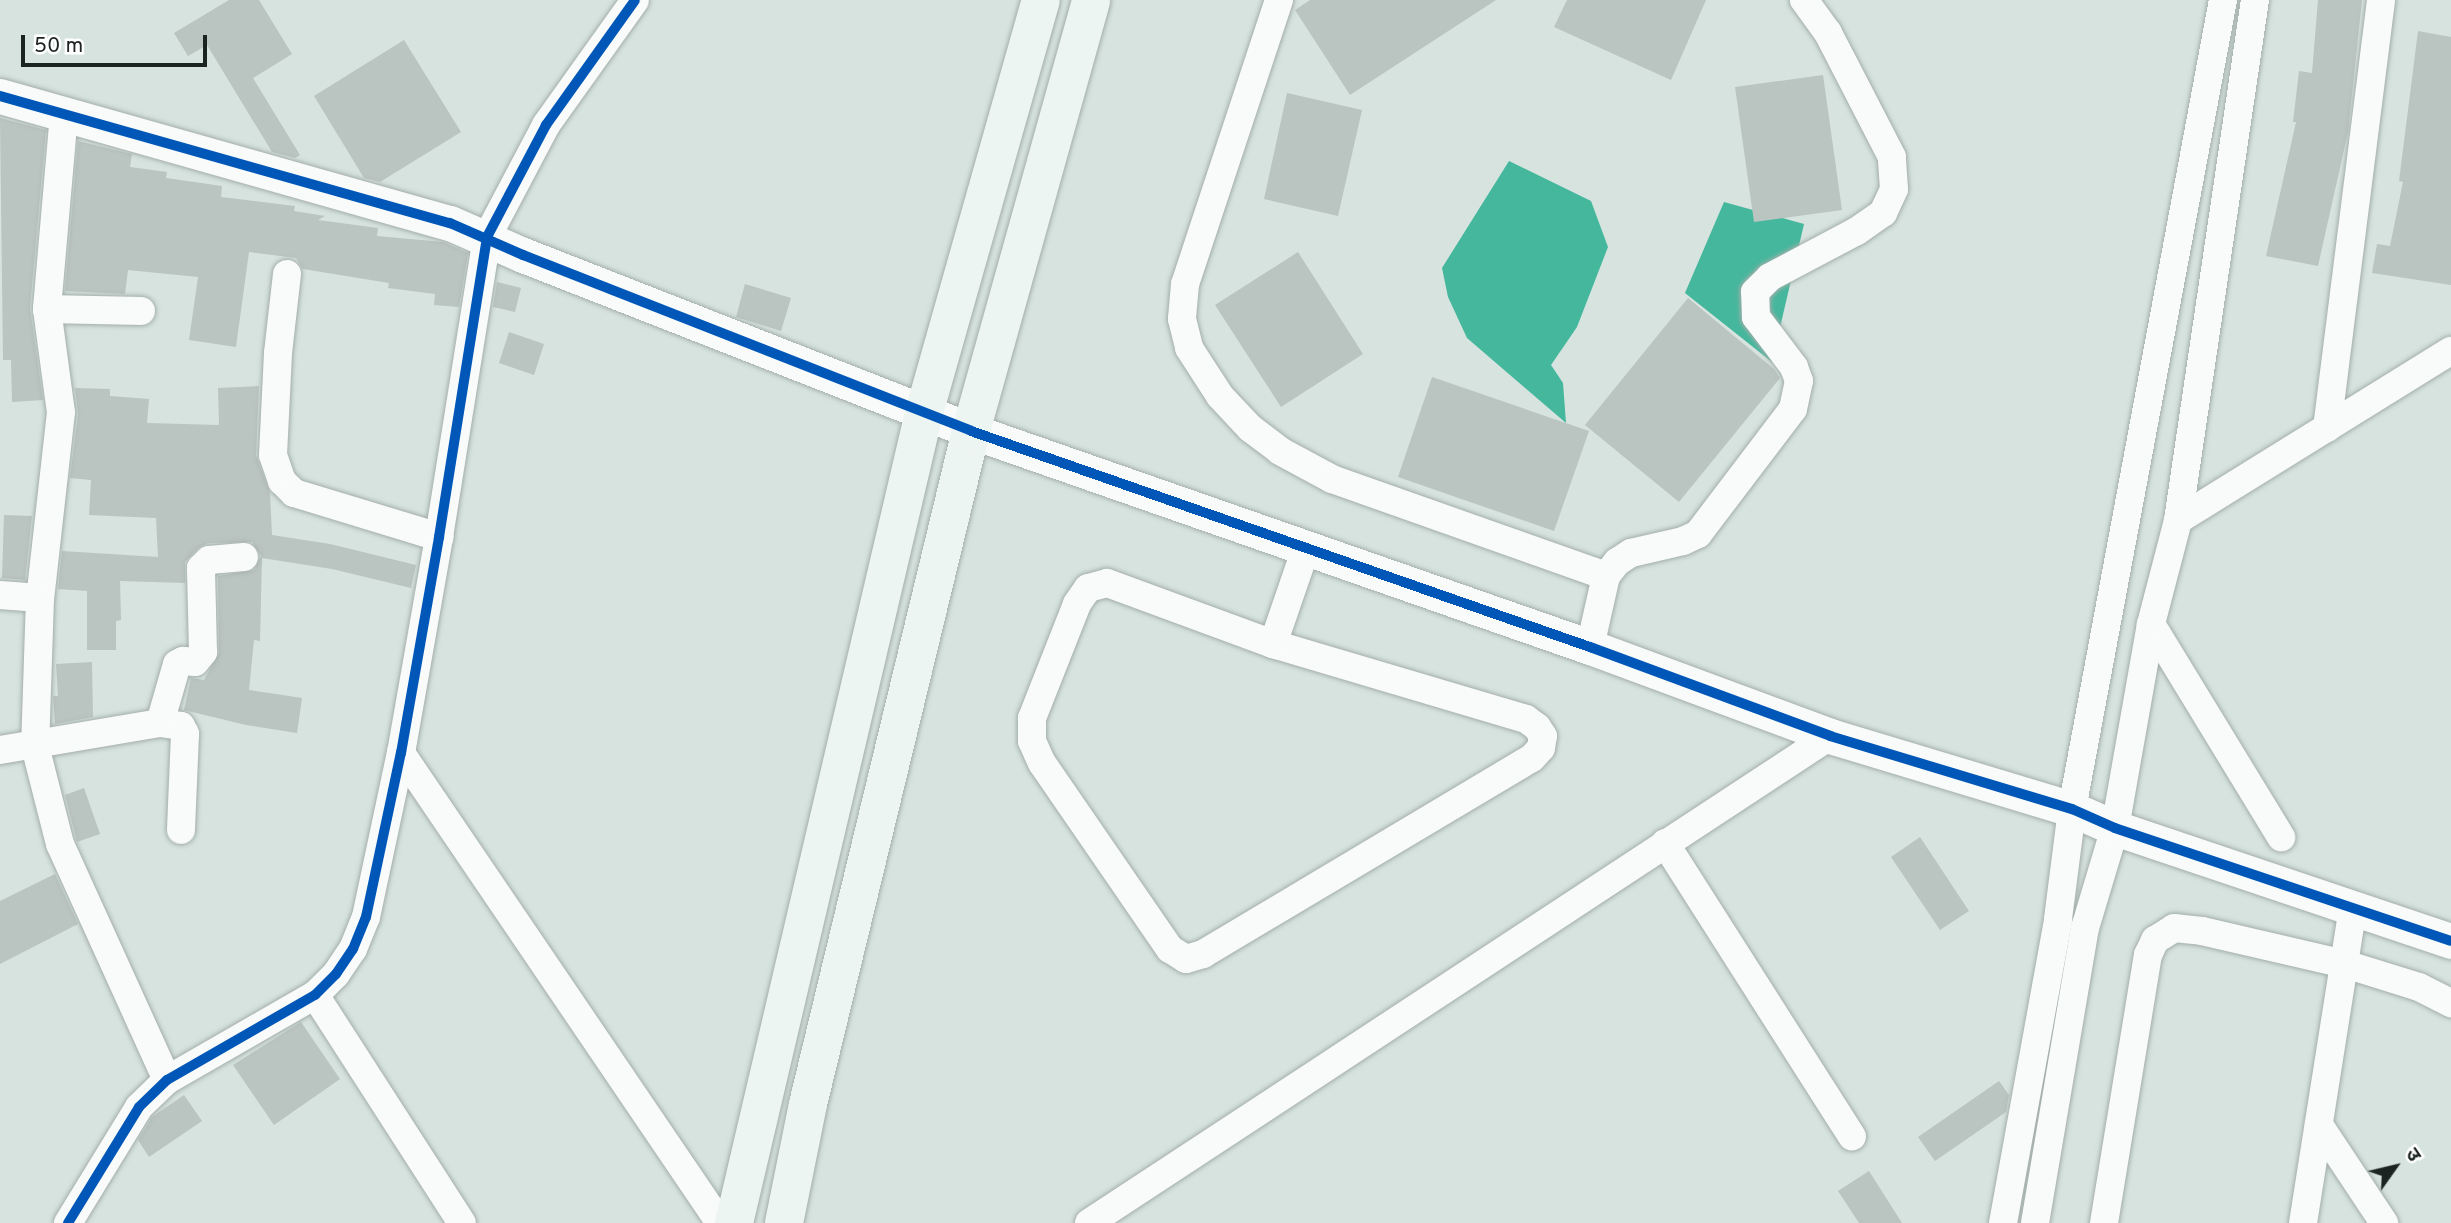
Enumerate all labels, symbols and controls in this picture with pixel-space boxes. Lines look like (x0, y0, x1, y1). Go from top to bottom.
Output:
scale bar (24, 21, 210, 65)
text: 50 m (34, 33, 83, 60)
north arrow (2360, 1132, 2430, 1202)
text: उ (2399, 1144, 2425, 1167)

